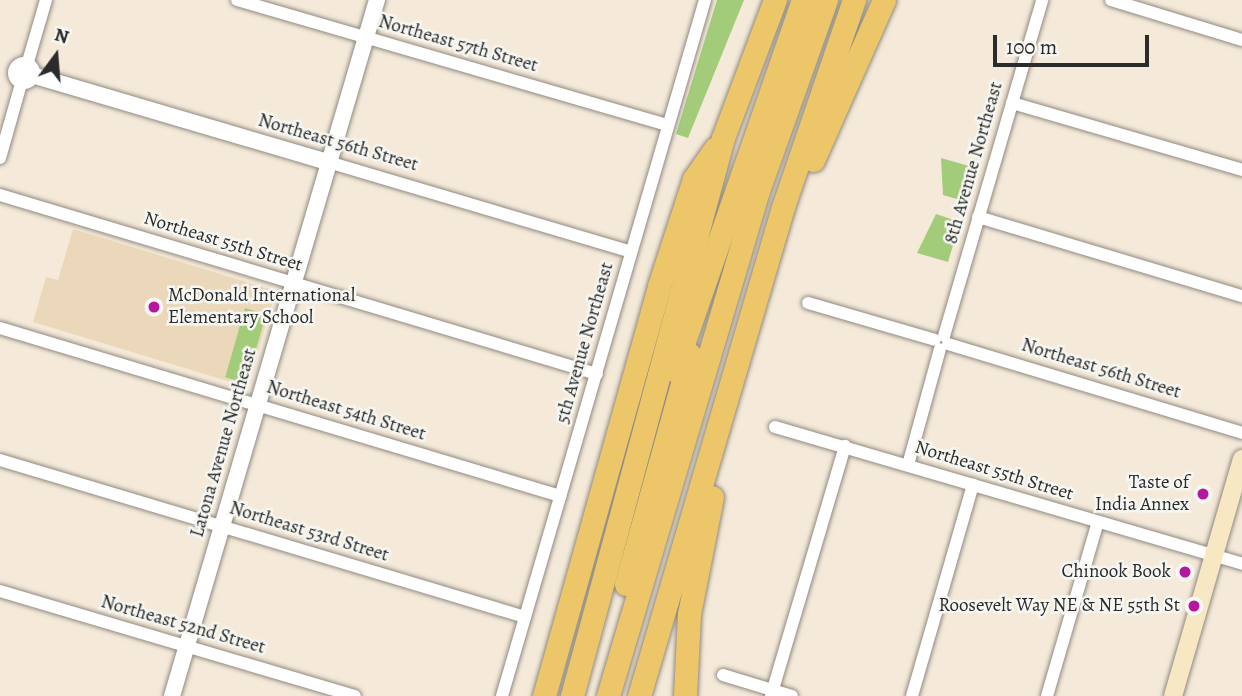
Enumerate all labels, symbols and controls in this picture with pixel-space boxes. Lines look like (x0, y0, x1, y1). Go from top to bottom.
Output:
street label: Northeast 57th Street (376, 10, 540, 78)
north arrow (21, 21, 91, 91)
text: N (52, 21, 72, 50)
scale bar (997, 21, 1153, 65)
text: 100 m (1006, 33, 1057, 61)
street label: 8th Avenue Northeast (940, 79, 1008, 247)
street label: Northeast 56th Street (255, 109, 421, 177)
street label: Northeast 55th Street (141, 207, 305, 277)
street label: 5th Avenue Northeast (551, 260, 619, 426)
place label: McDonald International Elementary School (168, 285, 355, 329)
marker: McDonald International Elementary School (146, 299, 162, 315)
street label: Northeast 56th Street (1019, 334, 1183, 404)
street label: Latona Avenue Northeast (186, 346, 262, 540)
street label: Northeast 54th Street (264, 376, 428, 446)
street label: Northeast 55th Street (912, 436, 1076, 506)
place label: Taste of India Annex (1095, 472, 1189, 516)
marker: Taste of India Annex (1195, 486, 1211, 502)
street label: Northeast 53rd Street (227, 497, 391, 567)
place label: Chinook Book (1062, 561, 1171, 583)
marker: Chinook Book (1177, 564, 1193, 580)
street label: Northeast 52nd Street (98, 591, 268, 659)
place label: Roosevelt Way NE & NE 55th St (938, 595, 1180, 617)
marker: Roosevelt Way NE & NE 55th St (1186, 598, 1202, 614)

